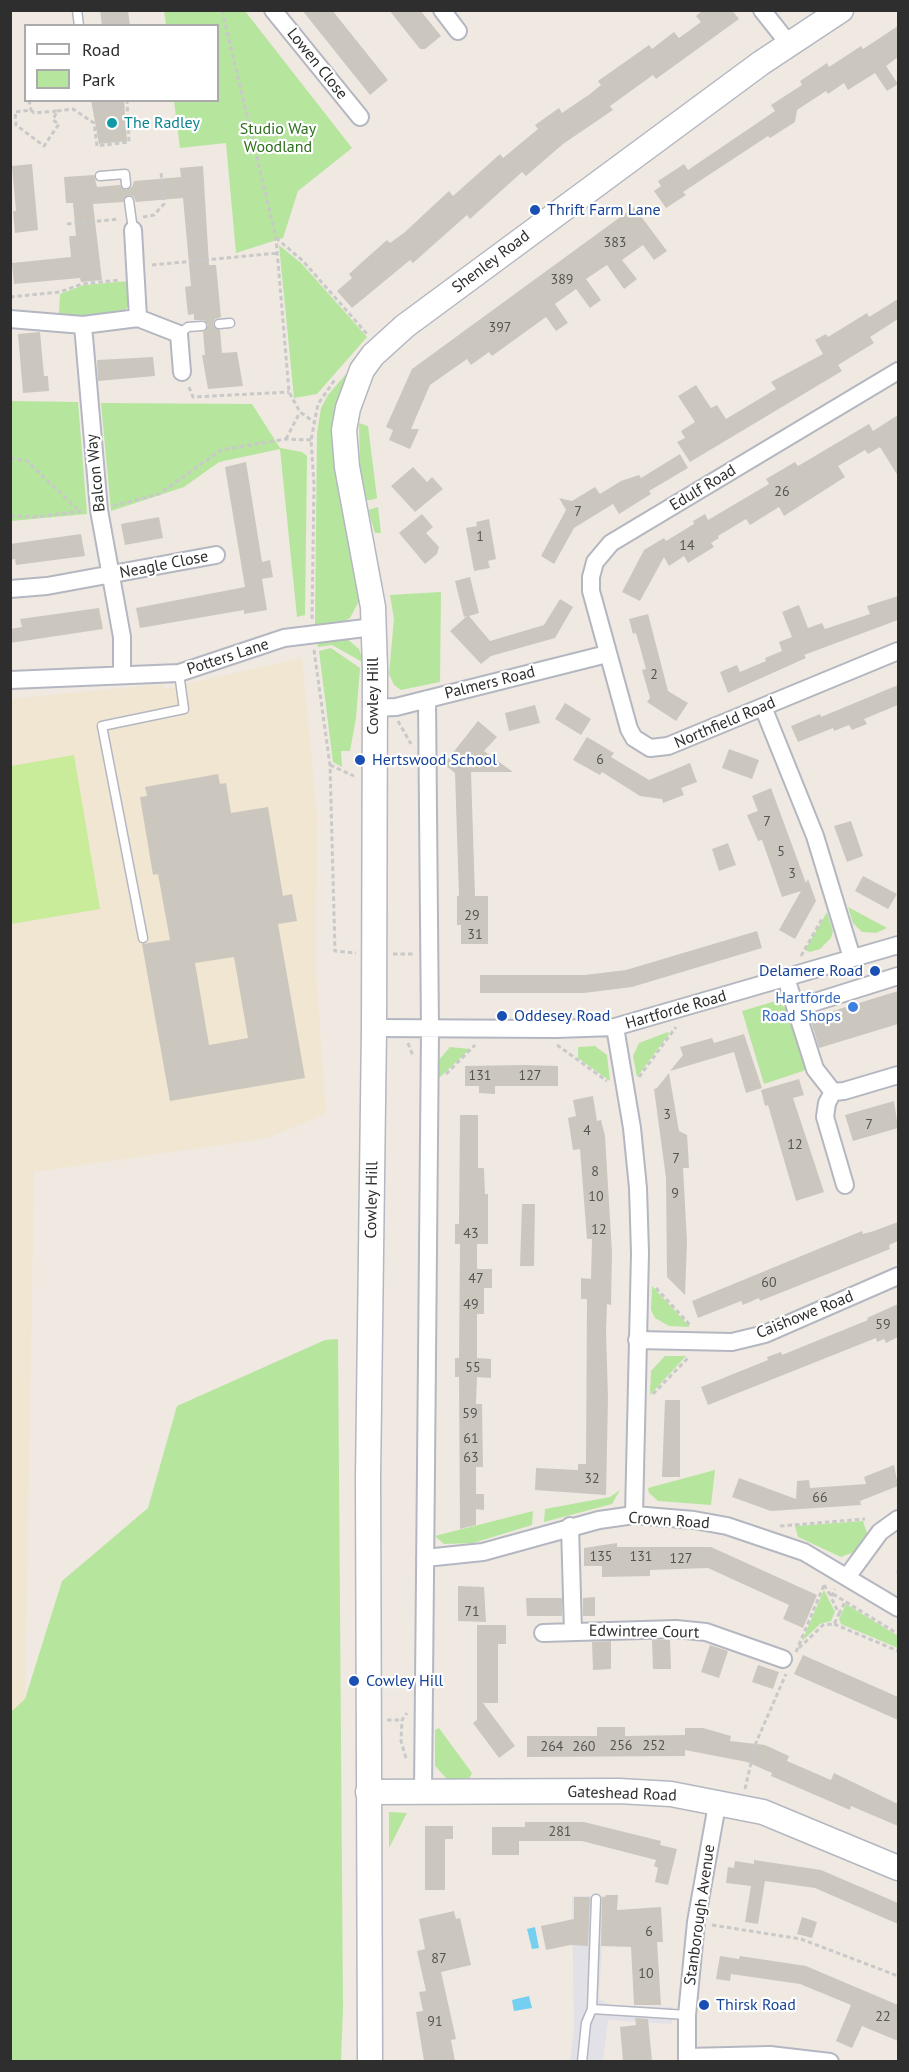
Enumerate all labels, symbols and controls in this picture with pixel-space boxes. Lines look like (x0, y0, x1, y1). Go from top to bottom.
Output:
legend (24, 24, 219, 102)
street label: Lowen Close (283, 25, 351, 103)
text: Road (82, 38, 120, 61)
text: Park (82, 68, 115, 91)
place label: The Radley (124, 113, 200, 133)
marker: The Radley (105, 116, 119, 130)
park label: Studio Way Woodland (240, 119, 316, 157)
place label: Thrift Farm Lane (547, 200, 661, 220)
marker: Thrift Farm Lane (528, 203, 542, 217)
street label: Shenley Road (448, 227, 534, 297)
house number: 383 (604, 235, 626, 251)
house number: 389 (551, 272, 573, 288)
house number: 397 (489, 320, 511, 336)
street label: Balcon Way (82, 433, 110, 513)
street label: Edulf Road (666, 461, 740, 515)
house number: 26 (774, 484, 790, 500)
house number: 7 (574, 504, 582, 520)
house number: 1 (476, 529, 484, 545)
house number: 14 (679, 538, 695, 554)
street label: Neagle Close (118, 547, 210, 583)
street label: Potters Lane (185, 635, 271, 679)
street label: Cowley Hill (363, 657, 383, 735)
street label: Palmers Road (443, 663, 537, 703)
house number: 2 (650, 667, 658, 683)
street label: Northfield Road (672, 693, 778, 753)
place label: Hertswood School (372, 750, 497, 770)
house number: 6 (596, 752, 604, 768)
marker: Hertswood School (353, 753, 367, 767)
house number: 7 (763, 814, 771, 830)
house number: 5 (777, 844, 785, 860)
house number: 3 (788, 866, 796, 882)
house number: 29 (464, 908, 480, 924)
house number: 31 (467, 927, 483, 943)
place label: Delamere Road (759, 961, 863, 981)
marker: Delamere Road (868, 964, 882, 978)
street label: Hartforde Road (623, 986, 729, 1034)
place label: Hartforde Road Shops (762, 988, 841, 1026)
marker: Hartforde Road Shops (846, 1000, 860, 1014)
place label: Oddesey Road (514, 1006, 610, 1026)
marker: Oddesey Road (495, 1009, 509, 1023)
house number: 131 (469, 1068, 491, 1084)
house number: 127 (519, 1068, 541, 1084)
house number: 3 (663, 1107, 671, 1123)
house number: 7 (865, 1117, 873, 1133)
house number: 4 (583, 1123, 591, 1139)
house number: 12 (787, 1137, 803, 1153)
house number: 7 (672, 1151, 680, 1167)
street label: Cowley Hill (362, 1161, 382, 1239)
house number: 8 (591, 1164, 599, 1180)
house number: 9 (671, 1186, 679, 1202)
house number: 10 (588, 1189, 604, 1205)
house number: 12 (591, 1222, 607, 1238)
house number: 43 (463, 1226, 479, 1242)
house number: 47 (468, 1271, 484, 1287)
house number: 60 (761, 1275, 777, 1291)
street label: Caishowe Road (754, 1287, 856, 1343)
house number: 49 (463, 1297, 479, 1313)
house number: 59 (875, 1317, 891, 1333)
house number: 55 (465, 1360, 481, 1376)
house number: 59 (462, 1406, 478, 1422)
house number: 61 (463, 1431, 479, 1447)
house number: 63 (463, 1450, 479, 1466)
house number: 32 (584, 1471, 600, 1487)
house number: 66 (812, 1490, 828, 1506)
street label: Crown Road (628, 1509, 710, 1533)
house number: 135 (590, 1549, 612, 1565)
house number: 131 (630, 1549, 652, 1565)
house number: 127 (670, 1551, 692, 1567)
house number: 71 (464, 1604, 480, 1620)
street label: Edwintree Court (589, 1621, 699, 1643)
place label: Cowley Hill (366, 1671, 443, 1691)
marker: Cowley Hill (347, 1674, 361, 1688)
house number: 256 (610, 1738, 632, 1754)
house number: 252 (643, 1738, 665, 1754)
house number: 264 (541, 1739, 563, 1755)
house number: 260 (573, 1739, 595, 1755)
street label: Gateshead Road (567, 1782, 677, 1806)
house number: 281 (549, 1824, 571, 1840)
street label: Stanborough Avenue (681, 1843, 719, 1987)
house number: 6 (645, 1924, 653, 1940)
house number: 87 (431, 1951, 447, 1967)
house number: 10 (638, 1966, 654, 1982)
place label: Thirsk Road (716, 1995, 796, 2015)
marker: Thirsk Road (697, 1998, 711, 2012)
house number: 22 (875, 2009, 891, 2025)
house number: 91 (427, 2014, 443, 2030)

